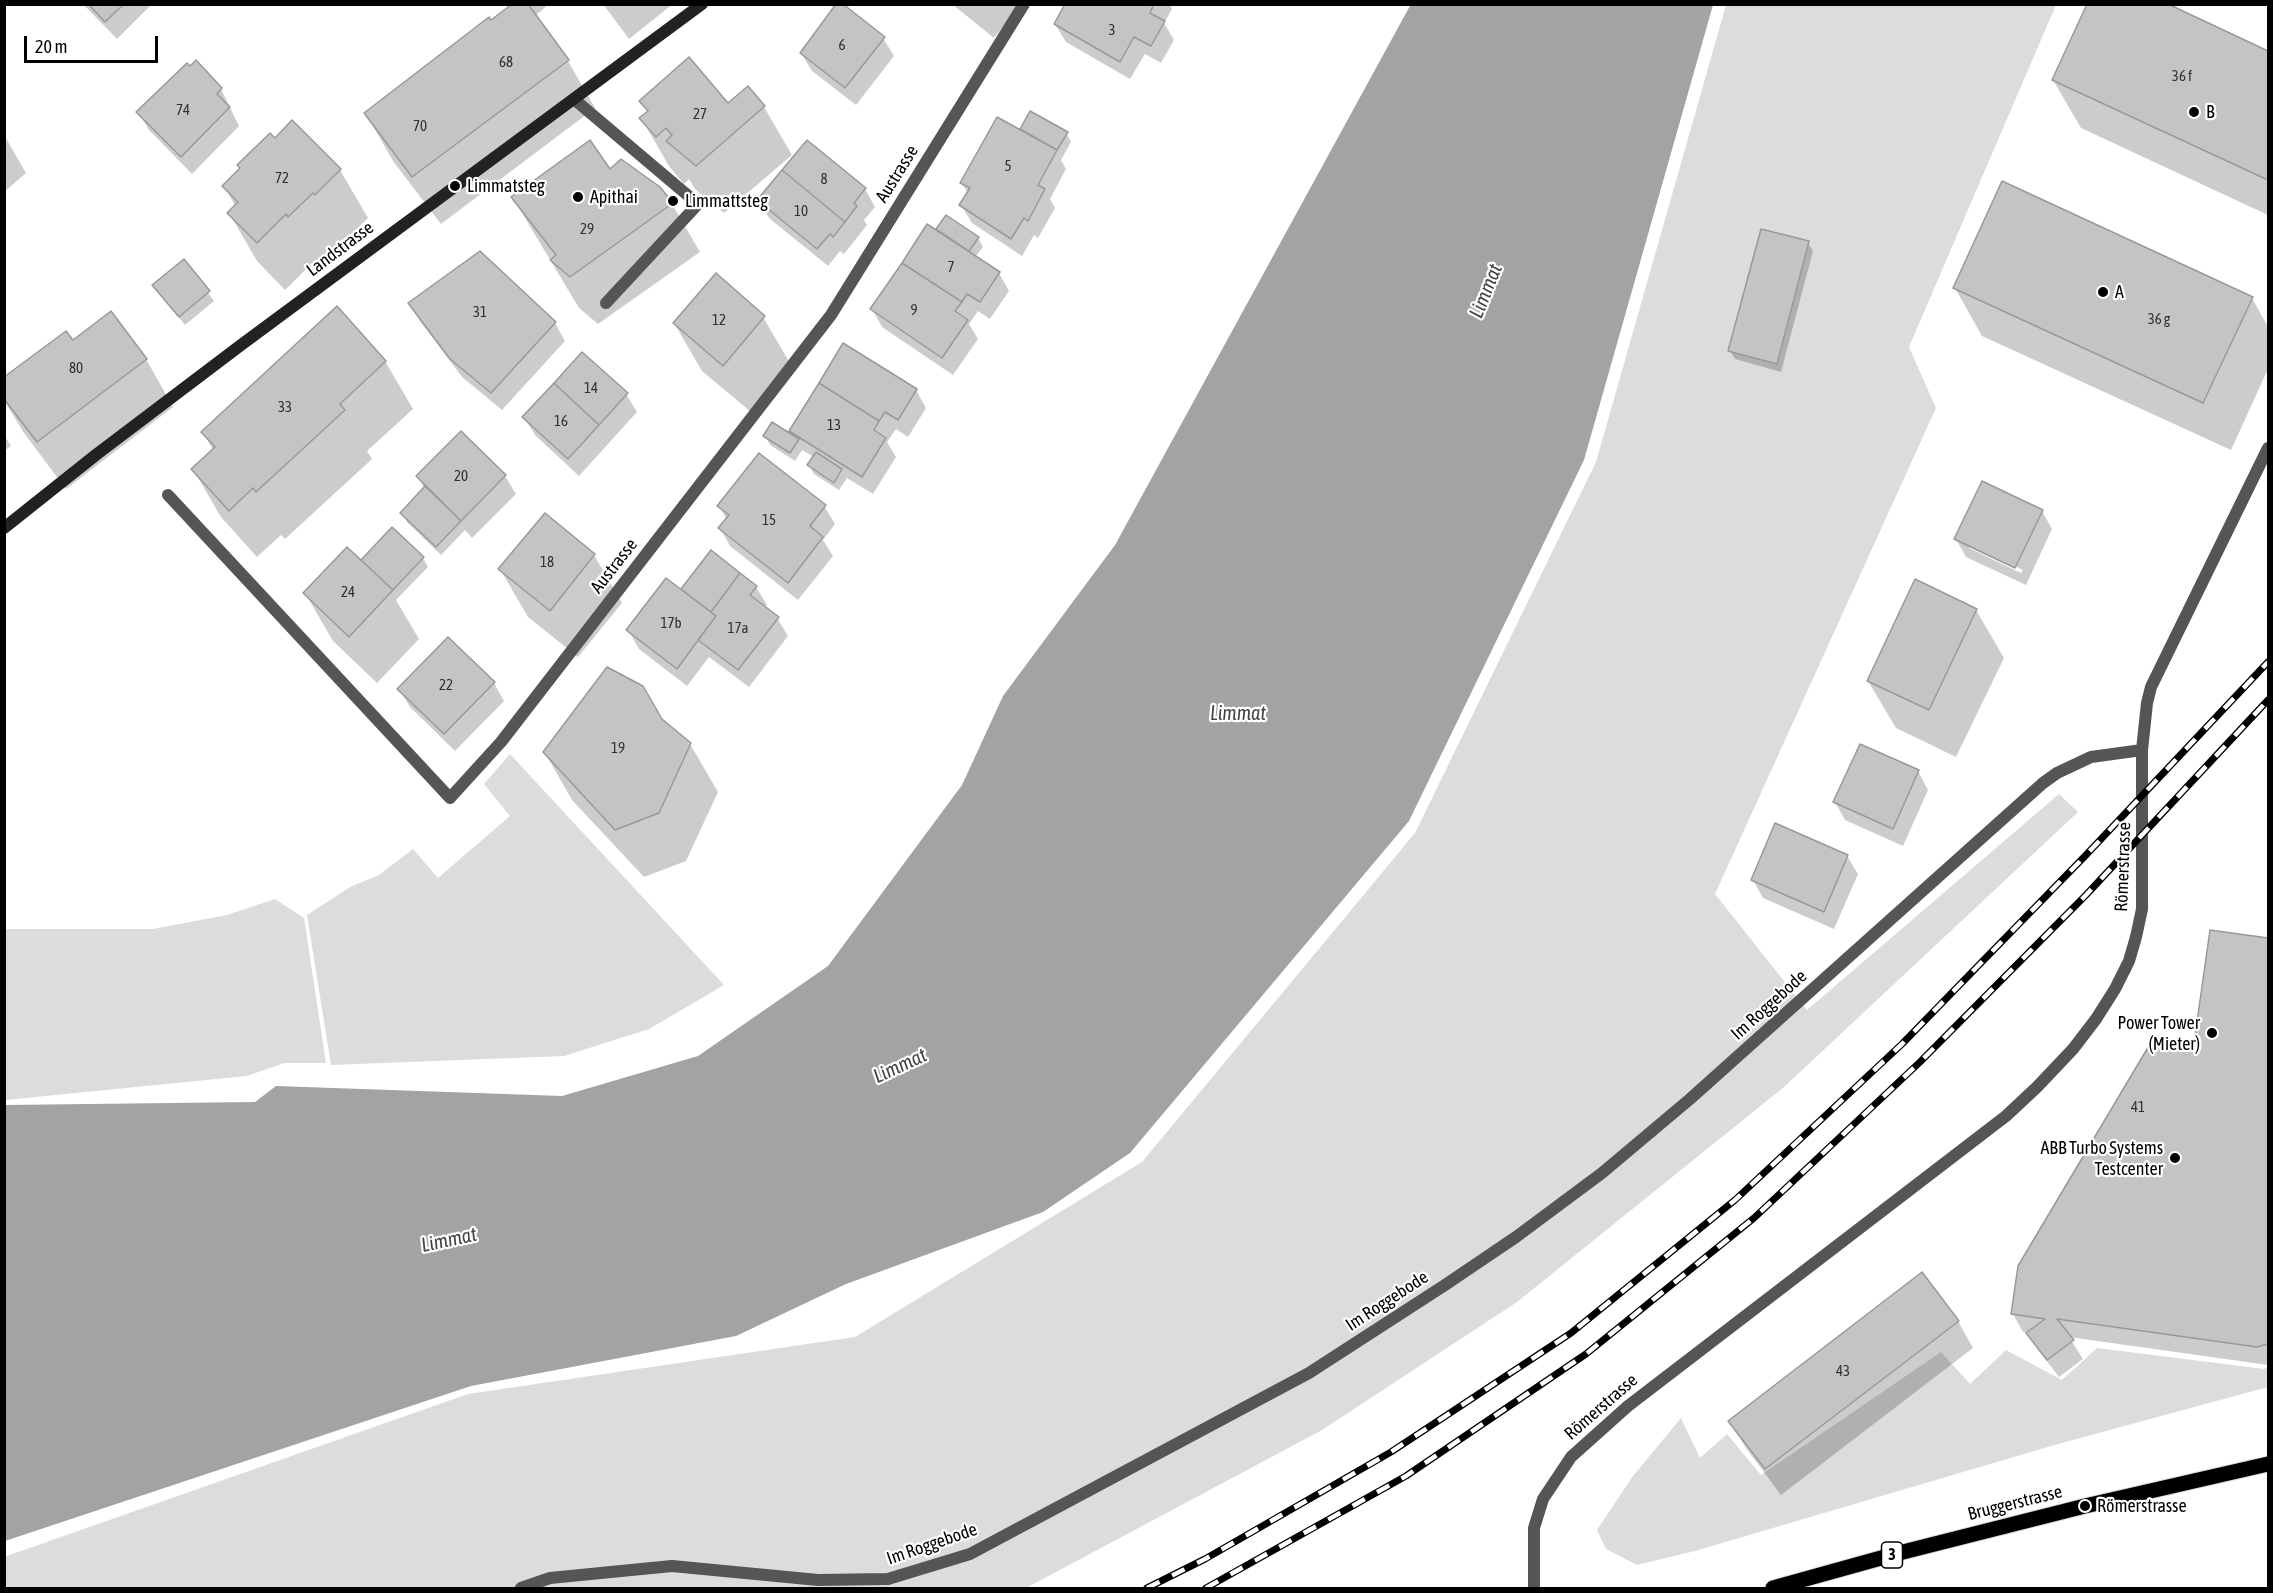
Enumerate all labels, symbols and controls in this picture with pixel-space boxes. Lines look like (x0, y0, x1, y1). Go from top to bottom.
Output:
house number: 3 (1108, 21, 1116, 39)
scale bar (27, 24, 160, 62)
text: 20 m (35, 36, 67, 57)
house number: 6 (838, 36, 846, 54)
house number: 68 (499, 53, 513, 71)
house number: 36 f (2172, 67, 2192, 85)
house number: 74 (176, 101, 190, 119)
place label: B (2206, 101, 2215, 123)
house number: 27 (693, 105, 707, 123)
marker: B (2187, 105, 2201, 119)
house number: 70 (413, 117, 427, 135)
street label: Austrasse (871, 141, 923, 207)
house number: 5 (1004, 157, 1012, 175)
house number: 72 (275, 169, 289, 187)
house number: 8 (820, 170, 828, 188)
place label: Limmatsteg (467, 175, 545, 197)
marker: Limmatsteg (448, 179, 462, 193)
place label: Apithai (590, 186, 638, 208)
marker: Apithai (571, 190, 585, 204)
place label: Limmattsteg (685, 190, 768, 212)
marker: Limmattsteg (666, 194, 680, 208)
house number: 10 (794, 202, 808, 220)
street label: Landstrasse (302, 217, 378, 281)
house number: 29 (580, 220, 594, 238)
house number: 7 (947, 258, 955, 276)
water label: Limmat (1464, 260, 1508, 322)
place label: A (2115, 281, 2124, 303)
marker: A (2096, 285, 2110, 299)
house number: 9 (910, 301, 918, 319)
house number: 31 (473, 303, 487, 321)
house number: 36 g (2148, 310, 2170, 328)
house number: 12 (712, 311, 726, 329)
house number: 80 (69, 359, 83, 377)
house number: 14 (584, 379, 598, 397)
house number: 33 (278, 398, 292, 416)
house number: 16 (554, 412, 568, 430)
house number: 13 (827, 416, 841, 434)
house number: 20 (454, 467, 468, 485)
house number: 15 (762, 511, 776, 529)
street label: Austrasse (586, 534, 642, 598)
house number: 18 (540, 553, 554, 571)
house number: 24 (341, 583, 355, 601)
house number: 17b (660, 614, 682, 632)
house number: 17a (727, 619, 749, 637)
house number: 22 (439, 676, 453, 694)
water label: Limmat (1210, 702, 1266, 726)
house number: 19 (611, 739, 625, 757)
street label: Römerstrasse (2111, 822, 2135, 912)
street label: Im Roggebode (1727, 965, 1811, 1045)
place label: Power Tower (Mieter) (2117, 1012, 2200, 1054)
marker: Power Tower (Mieter) (2205, 1026, 2219, 1040)
water label: Limmat (869, 1043, 931, 1089)
house number: 41 (2131, 1098, 2145, 1116)
place label: ABB Turbo Systems Testcenter (2041, 1137, 2163, 1180)
marker: ABB Turbo Systems Testcenter (2168, 1151, 2182, 1165)
water label: Limmat (419, 1222, 479, 1258)
street label: Im Roggebode (1342, 1266, 1432, 1336)
house number: 43 (1836, 1362, 1850, 1380)
street label: Römerstrasse (1560, 1369, 1642, 1445)
street label: Bruggerstrasse (1966, 1481, 2064, 1525)
place label: Römerstrasse (2097, 1495, 2187, 1517)
marker: Römerstrasse (2078, 1499, 2092, 1513)
street label: Im Roggebode (884, 1518, 980, 1570)
road number: 3 (1882, 1542, 1902, 1568)

